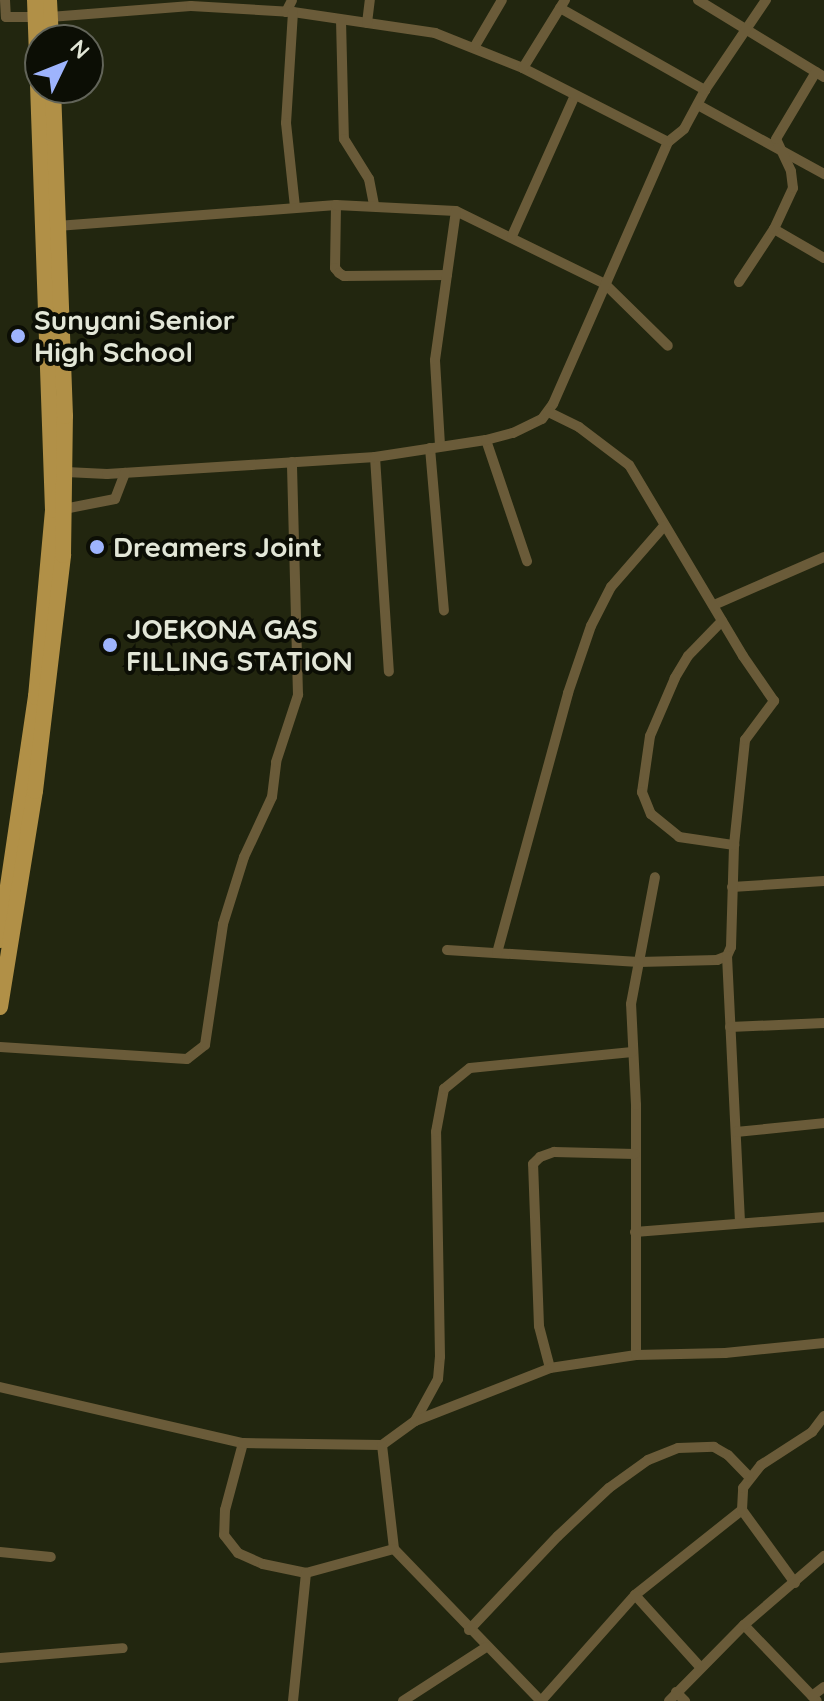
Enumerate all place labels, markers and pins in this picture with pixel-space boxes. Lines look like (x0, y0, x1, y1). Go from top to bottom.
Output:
place label: Sunyani Senior High School (34, 303, 235, 369)
marker: Sunyani Senior High School (9, 327, 27, 345)
place label: Dreamers Joint (113, 530, 322, 564)
marker: Dreamers Joint (88, 538, 106, 556)
place label: JOEKONA GAS FILLING STATION (126, 612, 353, 678)
marker: JOEKONA GAS FILLING STATION (101, 636, 119, 654)

